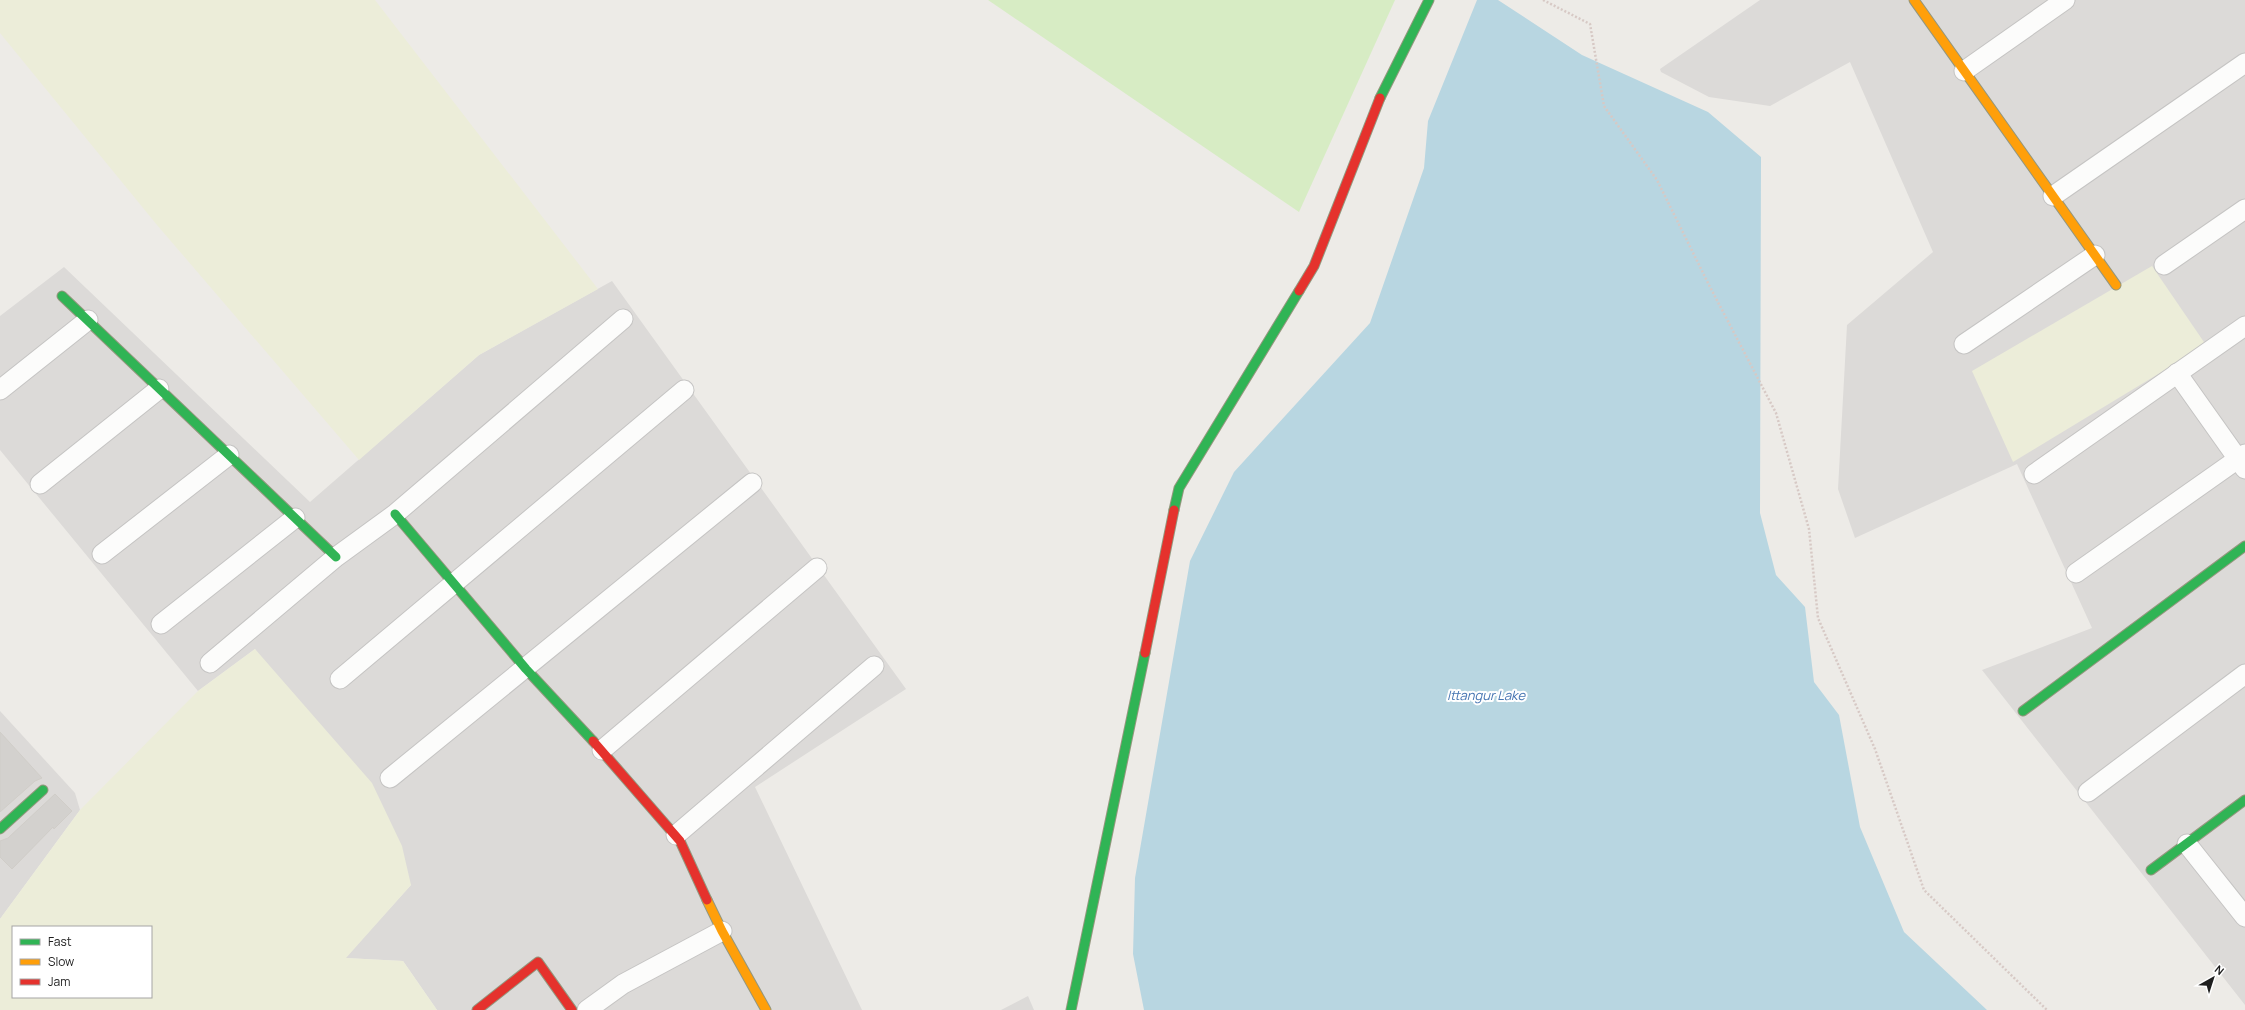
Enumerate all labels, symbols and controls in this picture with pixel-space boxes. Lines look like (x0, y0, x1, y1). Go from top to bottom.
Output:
water label: Ittangur Lake (1447, 686, 1526, 704)
legend (12, 926, 152, 998)
text: Fast (48, 933, 72, 950)
text: Slow (48, 953, 74, 970)
north arrow (2193, 958, 2233, 998)
text: N (2212, 962, 2227, 978)
text: Jam (48, 973, 70, 990)

